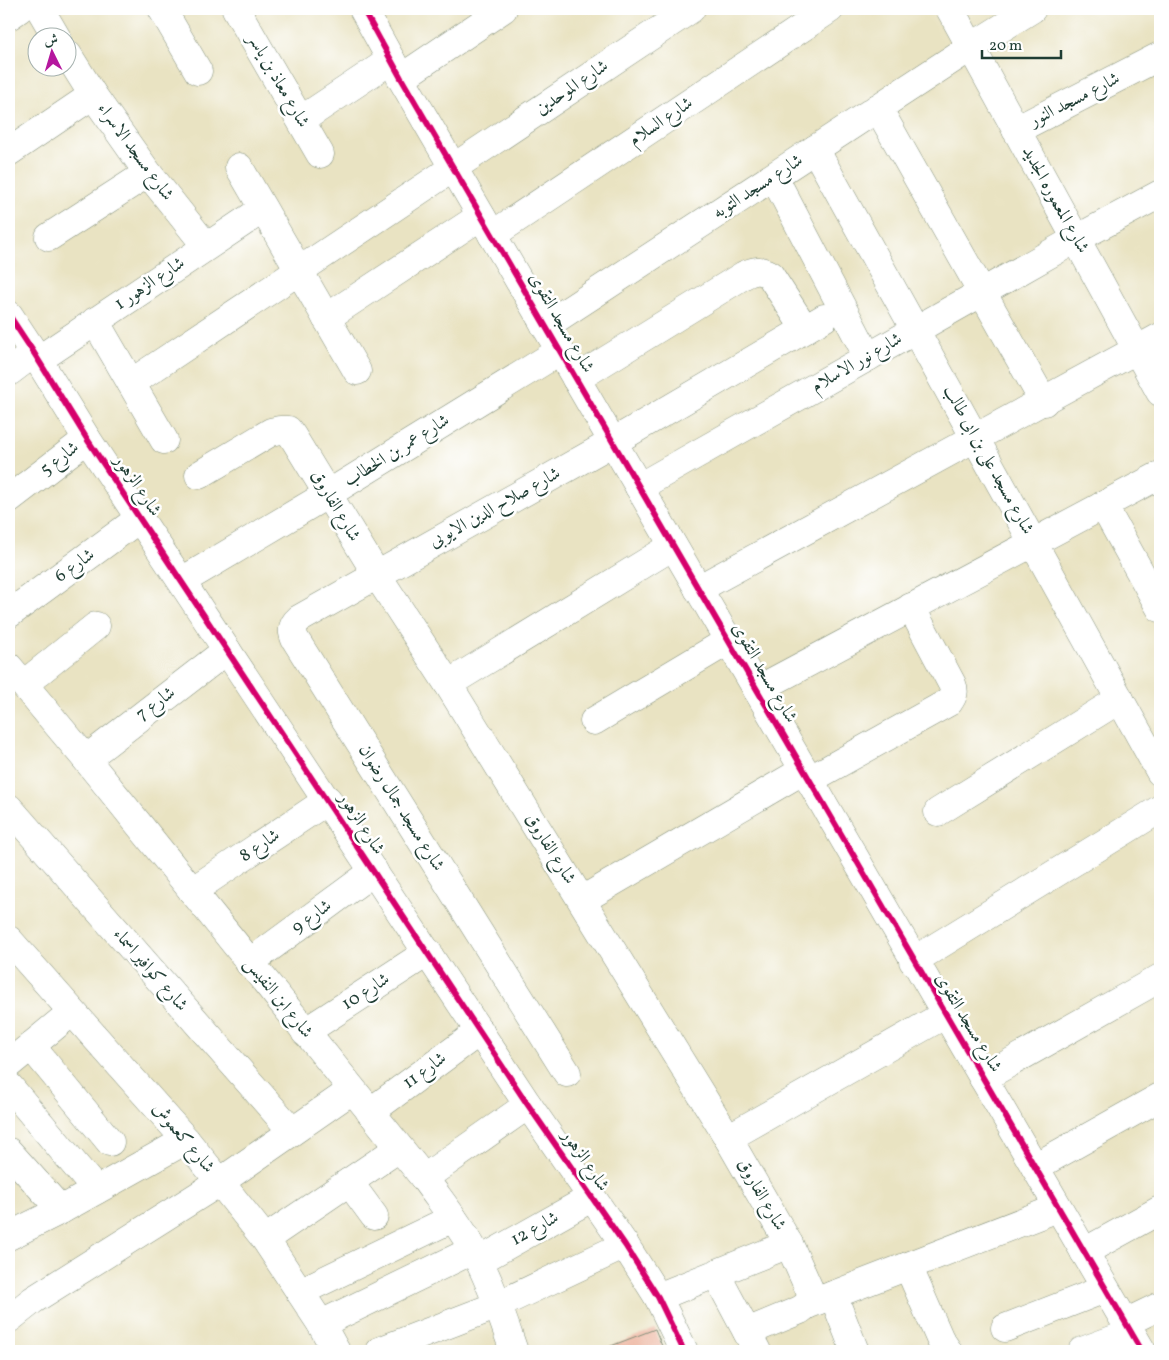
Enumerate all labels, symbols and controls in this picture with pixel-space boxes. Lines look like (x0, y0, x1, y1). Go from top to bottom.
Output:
north arrow (28, 28, 78, 78)
street label: شارع معاذ بن ياسر (239, 28, 315, 133)
scale bar (982, 28, 1060, 60)
text: ش (43, 30, 59, 51)
text: 20 m (989, 36, 1022, 57)
street label: شارع الموحدين (530, 54, 614, 123)
street label: شارع مسجد النور (1024, 66, 1125, 135)
street label: شارع السلام (624, 91, 699, 154)
street label: شارع مسجد الاسراء (90, 98, 179, 207)
street label: شارع المعموره الجديد (1014, 142, 1095, 259)
street label: شارع مسجد التوبه (708, 148, 809, 226)
street label: شارع الزهور 1 (110, 251, 191, 318)
street label: شارع مسجد التقوى (521, 268, 600, 378)
street label: شارع نور الاسلام (807, 327, 908, 401)
street label: شارع مسجد على بن ابى طالب (936, 381, 1040, 540)
street label: شارع عمر بن الخطاب (339, 409, 455, 494)
street label: شارع 5 (35, 436, 85, 483)
street label: شارع الزهور (105, 449, 167, 522)
street label: شارع صلاح الدين الايوبى (425, 462, 566, 556)
street label: شارع الفاروق (303, 465, 366, 547)
street label: شارع 6 (50, 543, 101, 590)
street label: شارع مسجد التقوى (724, 618, 803, 728)
street label: شارع 7 (131, 681, 182, 728)
street label: شارع مسجد جمال رضوان (351, 740, 450, 877)
street label: شارع الزهور (330, 786, 390, 860)
street label: شارع الفاروق (517, 809, 582, 890)
street label: شارع 8 (235, 823, 286, 869)
street label: شارع 9 (287, 894, 338, 941)
street label: شارع كوافير اسماء (106, 923, 193, 1018)
street label: شارع ابن النفيس (237, 952, 319, 1045)
street label: شارع 10 (337, 967, 395, 1018)
street label: شارع مسجد التقوى (928, 969, 1008, 1078)
street label: شارع 11 (398, 1047, 453, 1096)
street label: شارع كعموش (145, 1097, 220, 1180)
street label: شارع الزهور (553, 1124, 615, 1197)
street label: شارع الفاروق (729, 1154, 792, 1236)
street label: شارع 12 (506, 1206, 564, 1253)

